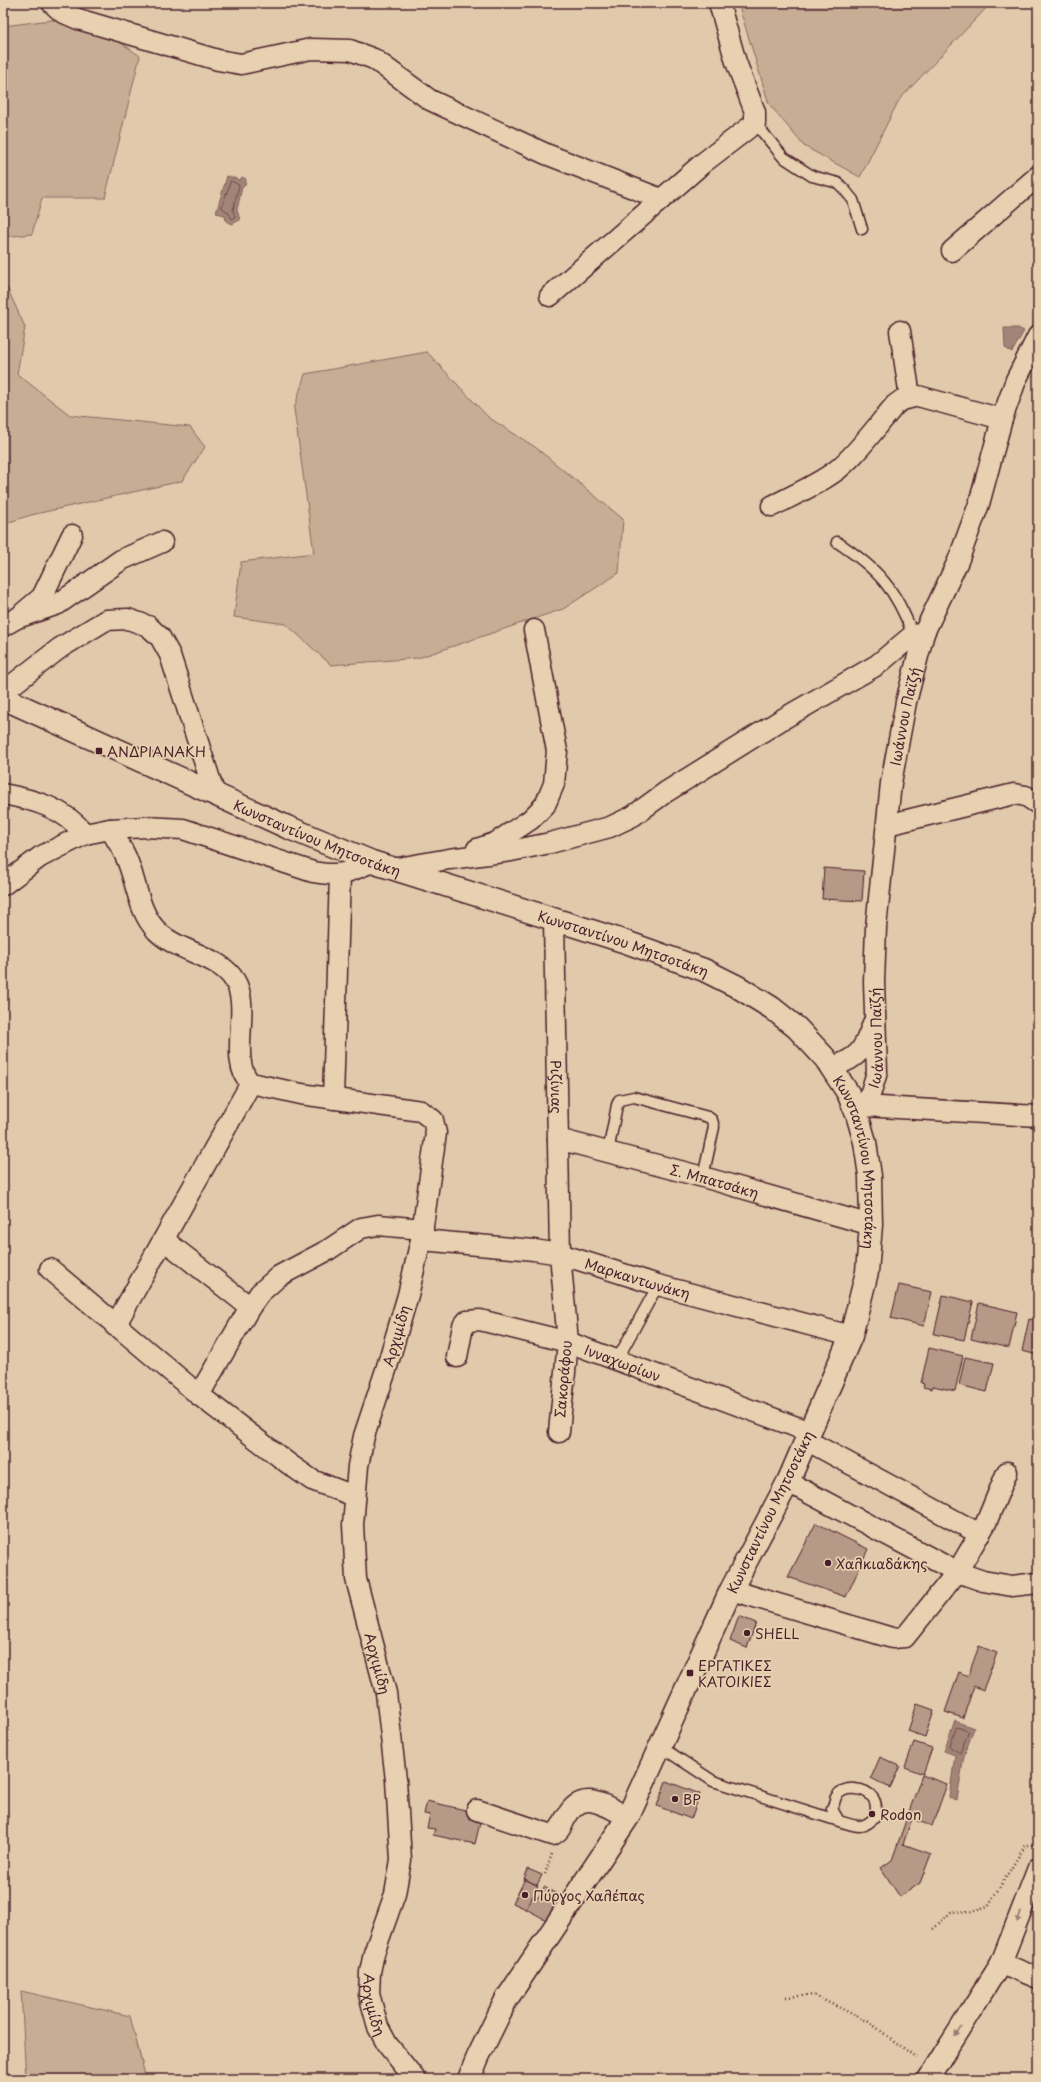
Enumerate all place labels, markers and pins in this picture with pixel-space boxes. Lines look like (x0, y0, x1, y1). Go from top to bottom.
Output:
place label: ΑΝΔΡΙΑΝΑΚΗ (107, 741, 206, 762)
marker: ΑΝΔΡΙΑΝΑΚΗ (94, 746, 104, 756)
place label: Χαλκιαδάκης (836, 1553, 928, 1574)
marker: Χαλκιαδάκης (823, 1558, 833, 1568)
place label: SHELL (755, 1623, 800, 1644)
marker: SHELL (742, 1628, 752, 1638)
place label: ΕΡΓΑΤΙΚΕΣ ΚΑΤΟΙΚΙΕΣ (698, 1655, 772, 1692)
marker: ΕΡΓΑΤΙΚΕΣ ΚΑΤΟΙΚΙΕΣ (685, 1668, 695, 1678)
place label: BP (683, 1789, 701, 1810)
marker: BP (670, 1794, 680, 1804)
place label: Rodon (880, 1804, 921, 1825)
marker: Rodon (867, 1809, 877, 1819)
place label: Πύργος Χαλέπας (533, 1885, 645, 1906)
marker: Πύργος Χαλέπας (520, 1890, 530, 1900)

